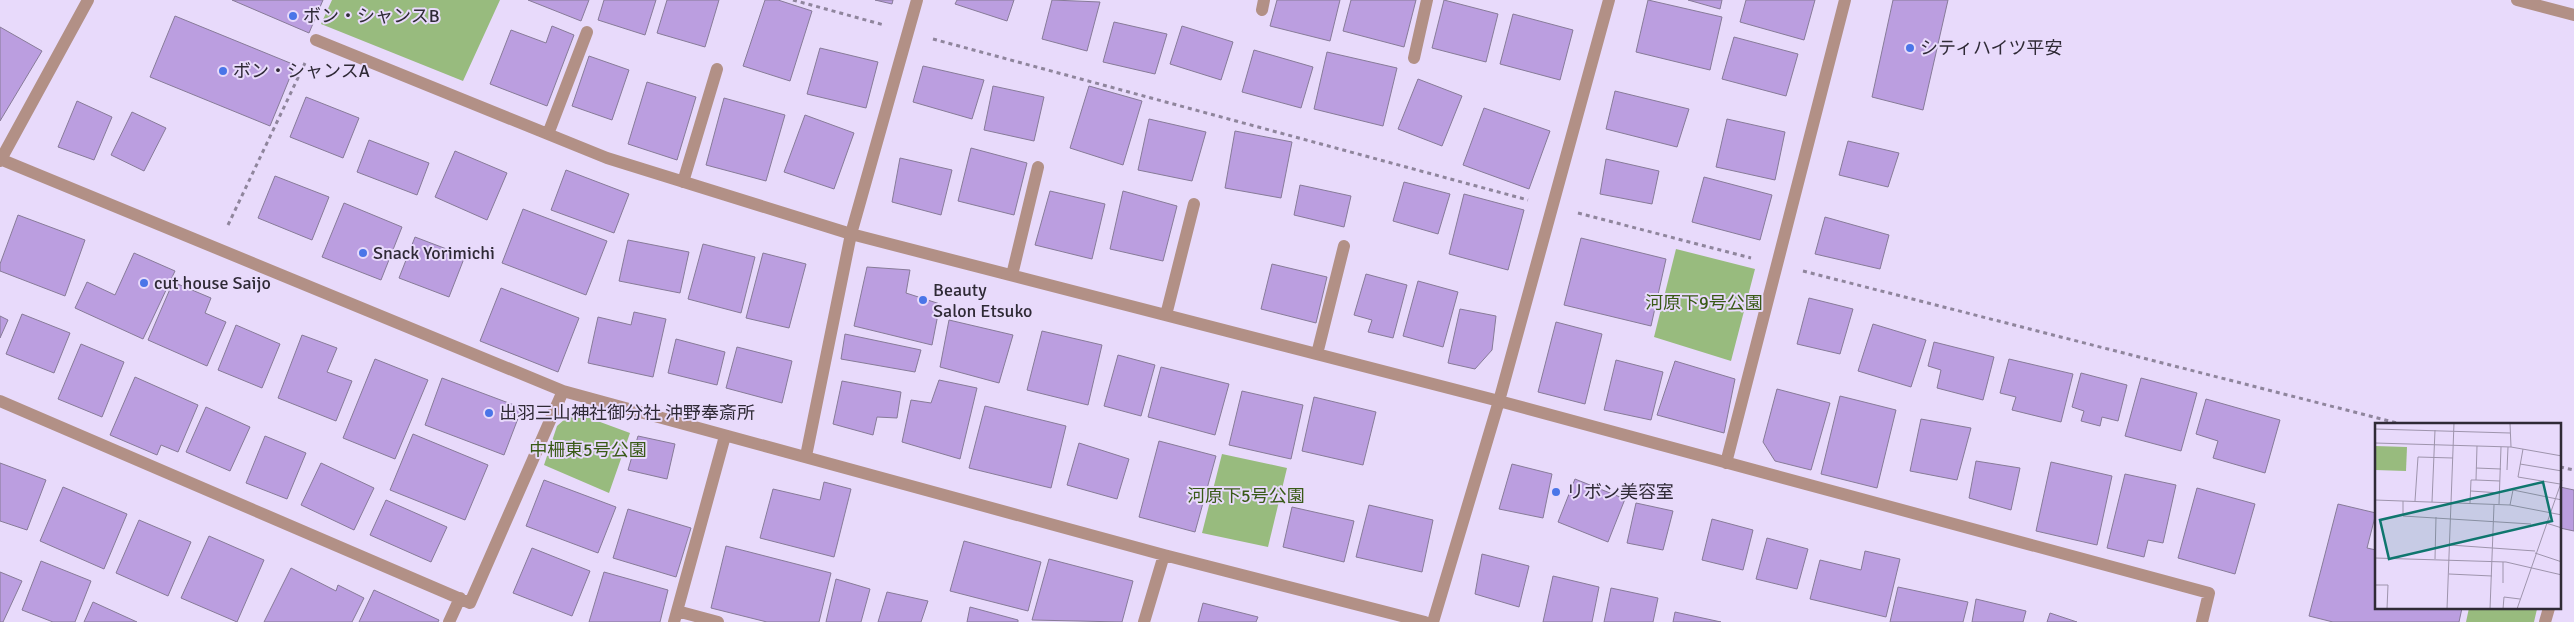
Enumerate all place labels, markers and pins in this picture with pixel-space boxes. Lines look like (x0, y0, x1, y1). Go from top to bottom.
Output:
place label: ボン・シャンスB (303, 5, 440, 27)
marker: ボン・シャンスB (287, 10, 299, 22)
place label: シティハイツ平安 (1920, 37, 2063, 59)
marker: シティハイツ平安 (1904, 42, 1916, 54)
place label: ボン・シャンスA (233, 60, 370, 82)
marker: ボン・シャンスA (217, 65, 229, 77)
place label: Snack Yorimichi (373, 242, 495, 264)
marker: Snack Yorimichi (357, 247, 369, 259)
place label: cut house Saijo (154, 272, 271, 294)
marker: cut house Saijo (138, 277, 150, 289)
place label: Beauty Salon Etsuko (933, 279, 1032, 322)
marker: Beauty Salon Etsuko (917, 294, 929, 306)
place label: 出羽三山神社御分社 沖野奉斎所 (499, 402, 755, 424)
marker: 出羽三山神社御分社 沖野奉斎所 (483, 407, 495, 419)
place label: リボン美容室 (1566, 481, 1674, 503)
marker: リボン美容室 (1550, 486, 1562, 498)

